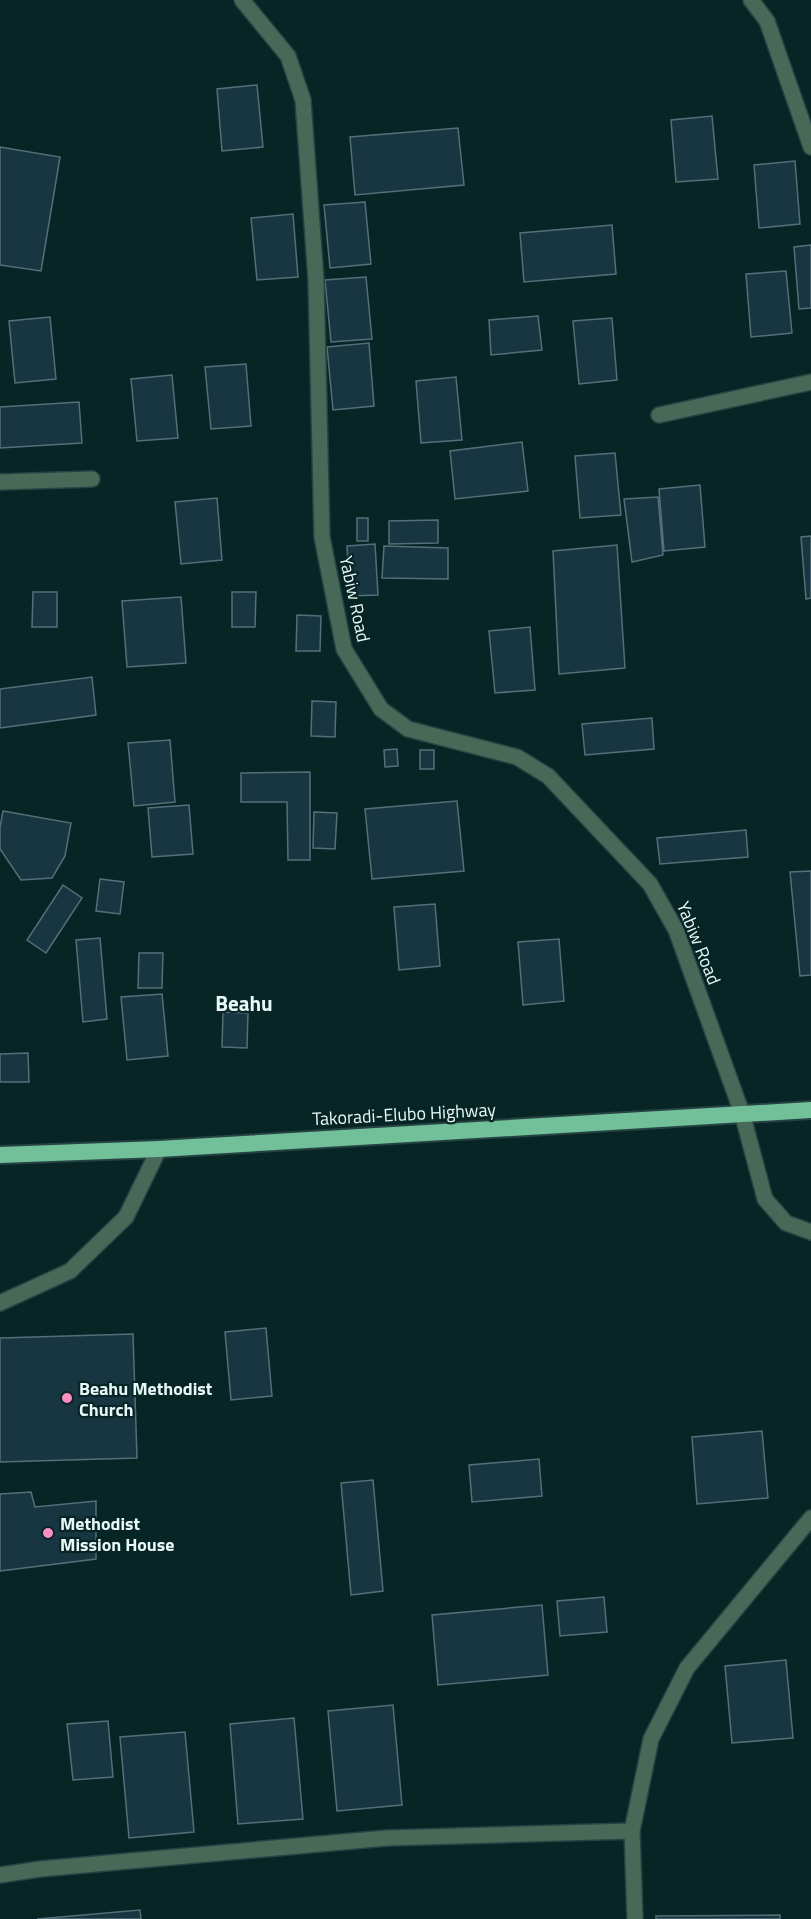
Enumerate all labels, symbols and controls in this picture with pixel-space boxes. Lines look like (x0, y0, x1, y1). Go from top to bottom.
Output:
street label: Yabiw Road (333, 553, 377, 645)
street label: Yabiw Road (670, 897, 728, 989)
district label: Beahu (215, 987, 273, 1019)
street label: Takoradi-Elubo Highway (311, 1096, 497, 1132)
place label: Beahu Methodist Church (79, 1375, 213, 1423)
marker: Beahu Methodist Church (60, 1391, 74, 1405)
place label: Methodist Mission House (60, 1510, 175, 1558)
marker: Methodist Mission House (41, 1526, 55, 1540)

